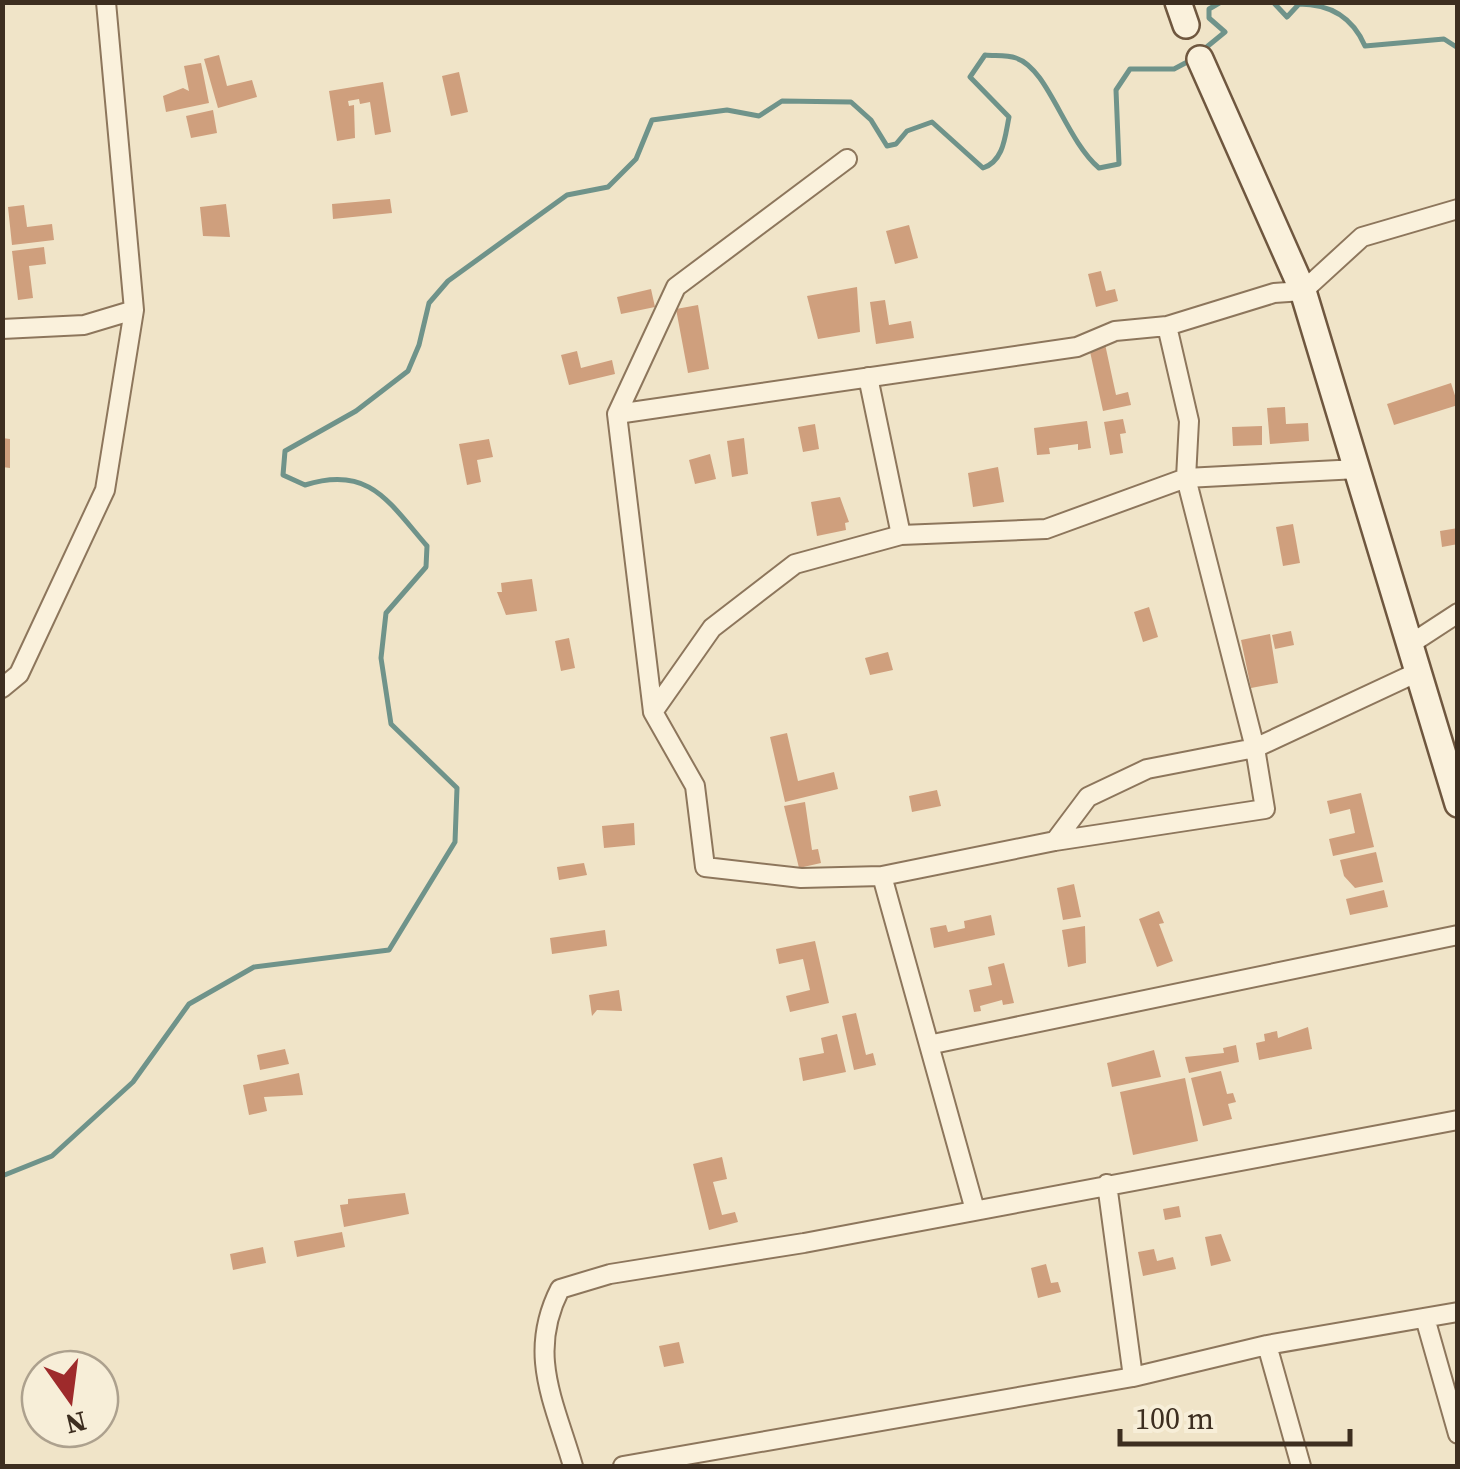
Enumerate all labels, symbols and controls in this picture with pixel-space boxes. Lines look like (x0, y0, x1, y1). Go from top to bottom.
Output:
north arrow (20, 1349, 120, 1449)
scale bar (1120, 1384, 1350, 1446)
text: 100 m (1135, 1398, 1214, 1439)
text: N (62, 1402, 91, 1444)

